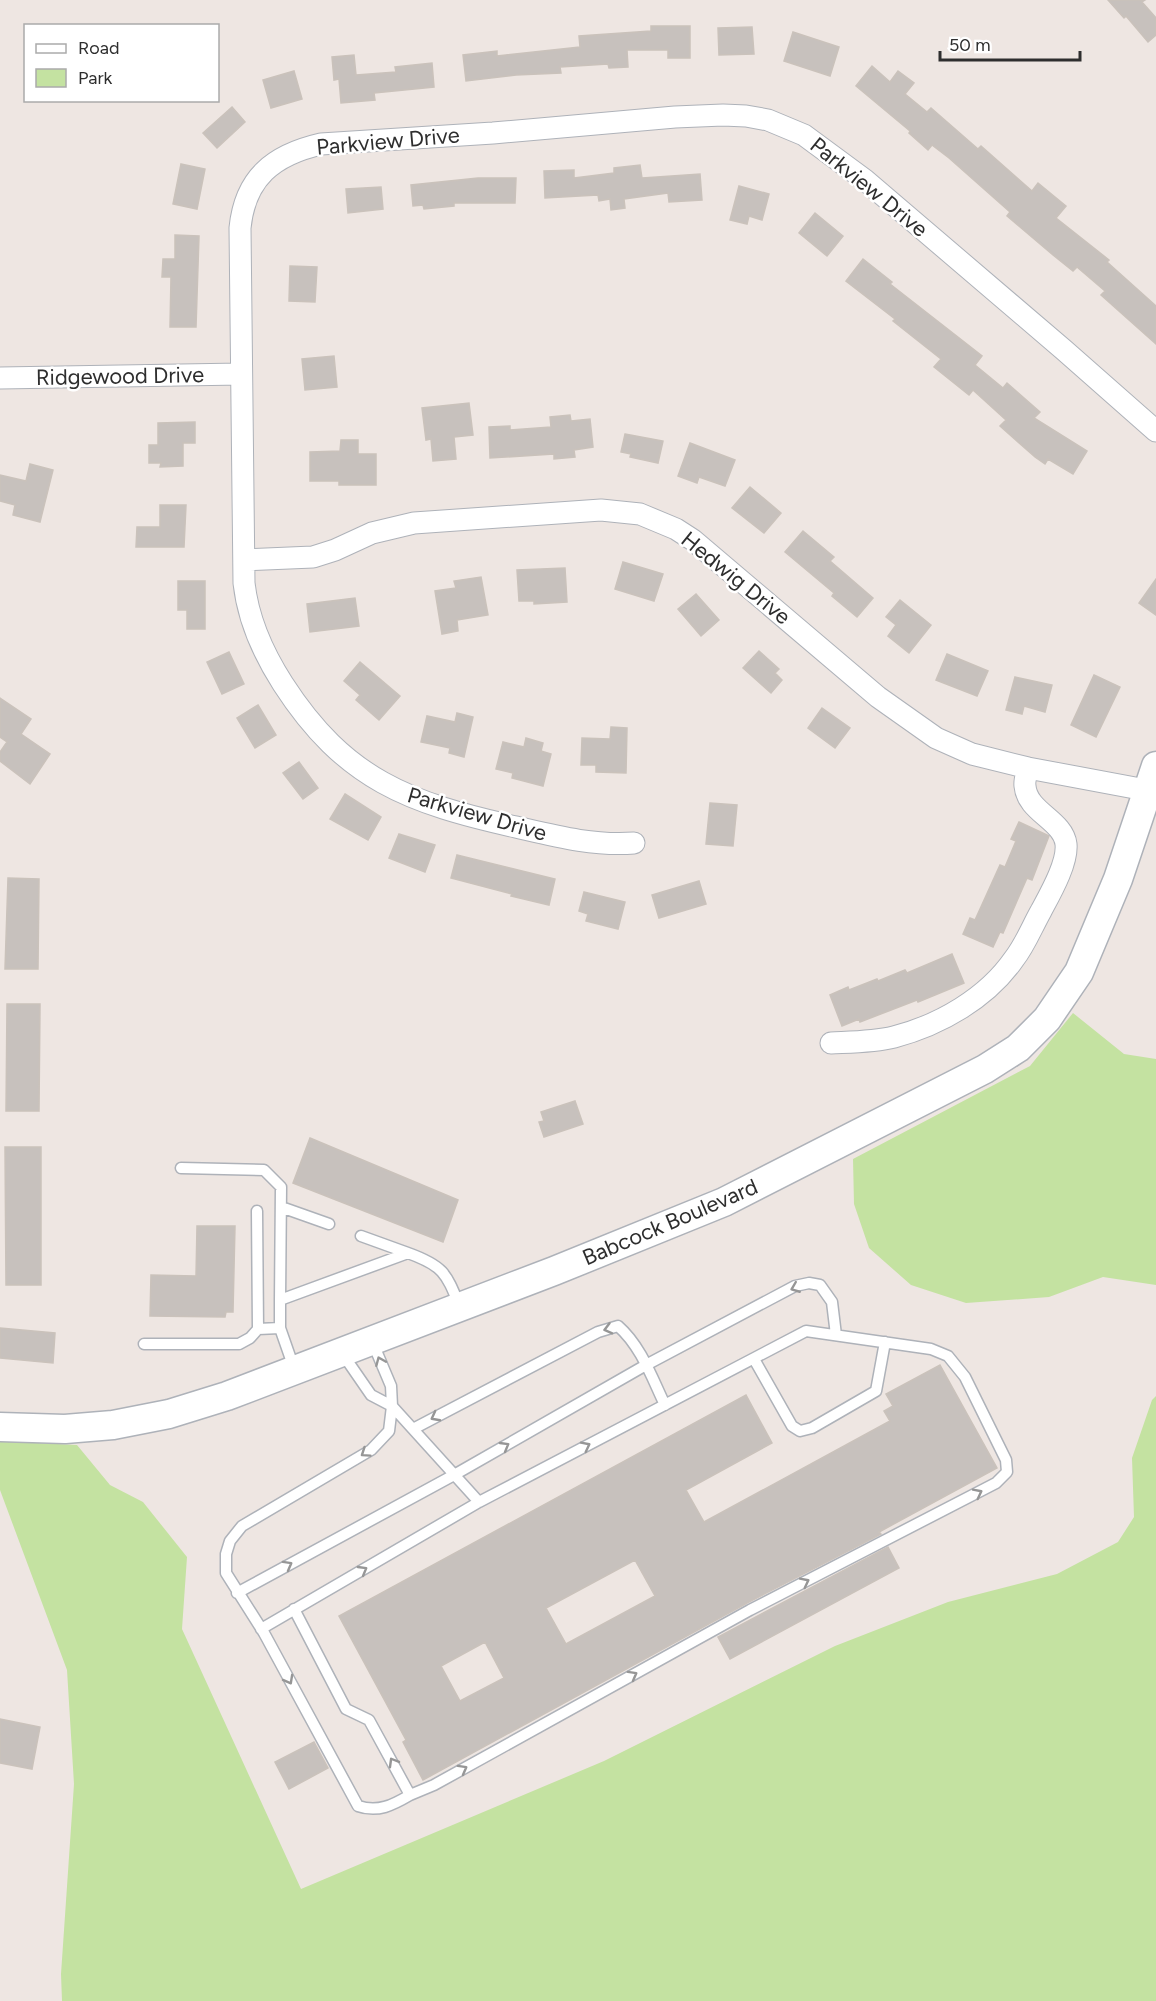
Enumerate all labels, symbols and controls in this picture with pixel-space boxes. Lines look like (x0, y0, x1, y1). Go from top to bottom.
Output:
legend (24, 24, 219, 102)
scale bar (940, 24, 1080, 62)
text: 50 m (949, 34, 991, 56)
text: Road (78, 37, 119, 59)
text: Park (78, 67, 113, 89)
street label: Parkview Drive (315, 121, 461, 161)
street label: Parkview Drive (805, 131, 933, 243)
street label: Ridgewood Drive (36, 361, 204, 391)
street label: Hedwig Drive (676, 526, 796, 630)
street label: Parkview Drive (404, 781, 550, 847)
street label: Babcock Boulevard (578, 1173, 762, 1271)
one-way arrow (791, 1280, 801, 1293)
one-way arrow (603, 1322, 614, 1334)
one-way arrow (375, 1356, 387, 1367)
one-way arrow (431, 1410, 441, 1421)
one-way arrow (499, 1441, 509, 1453)
one-way arrow (580, 1442, 591, 1453)
one-way arrow (361, 1446, 372, 1457)
one-way arrow (972, 1488, 983, 1500)
one-way arrow (282, 1561, 293, 1572)
one-way arrow (357, 1565, 367, 1577)
one-way arrow (798, 1578, 809, 1589)
one-way arrow (627, 1671, 637, 1682)
one-way arrow (282, 1674, 293, 1685)
one-way arrow (388, 1758, 400, 1768)
one-way arrow (456, 1765, 467, 1776)

